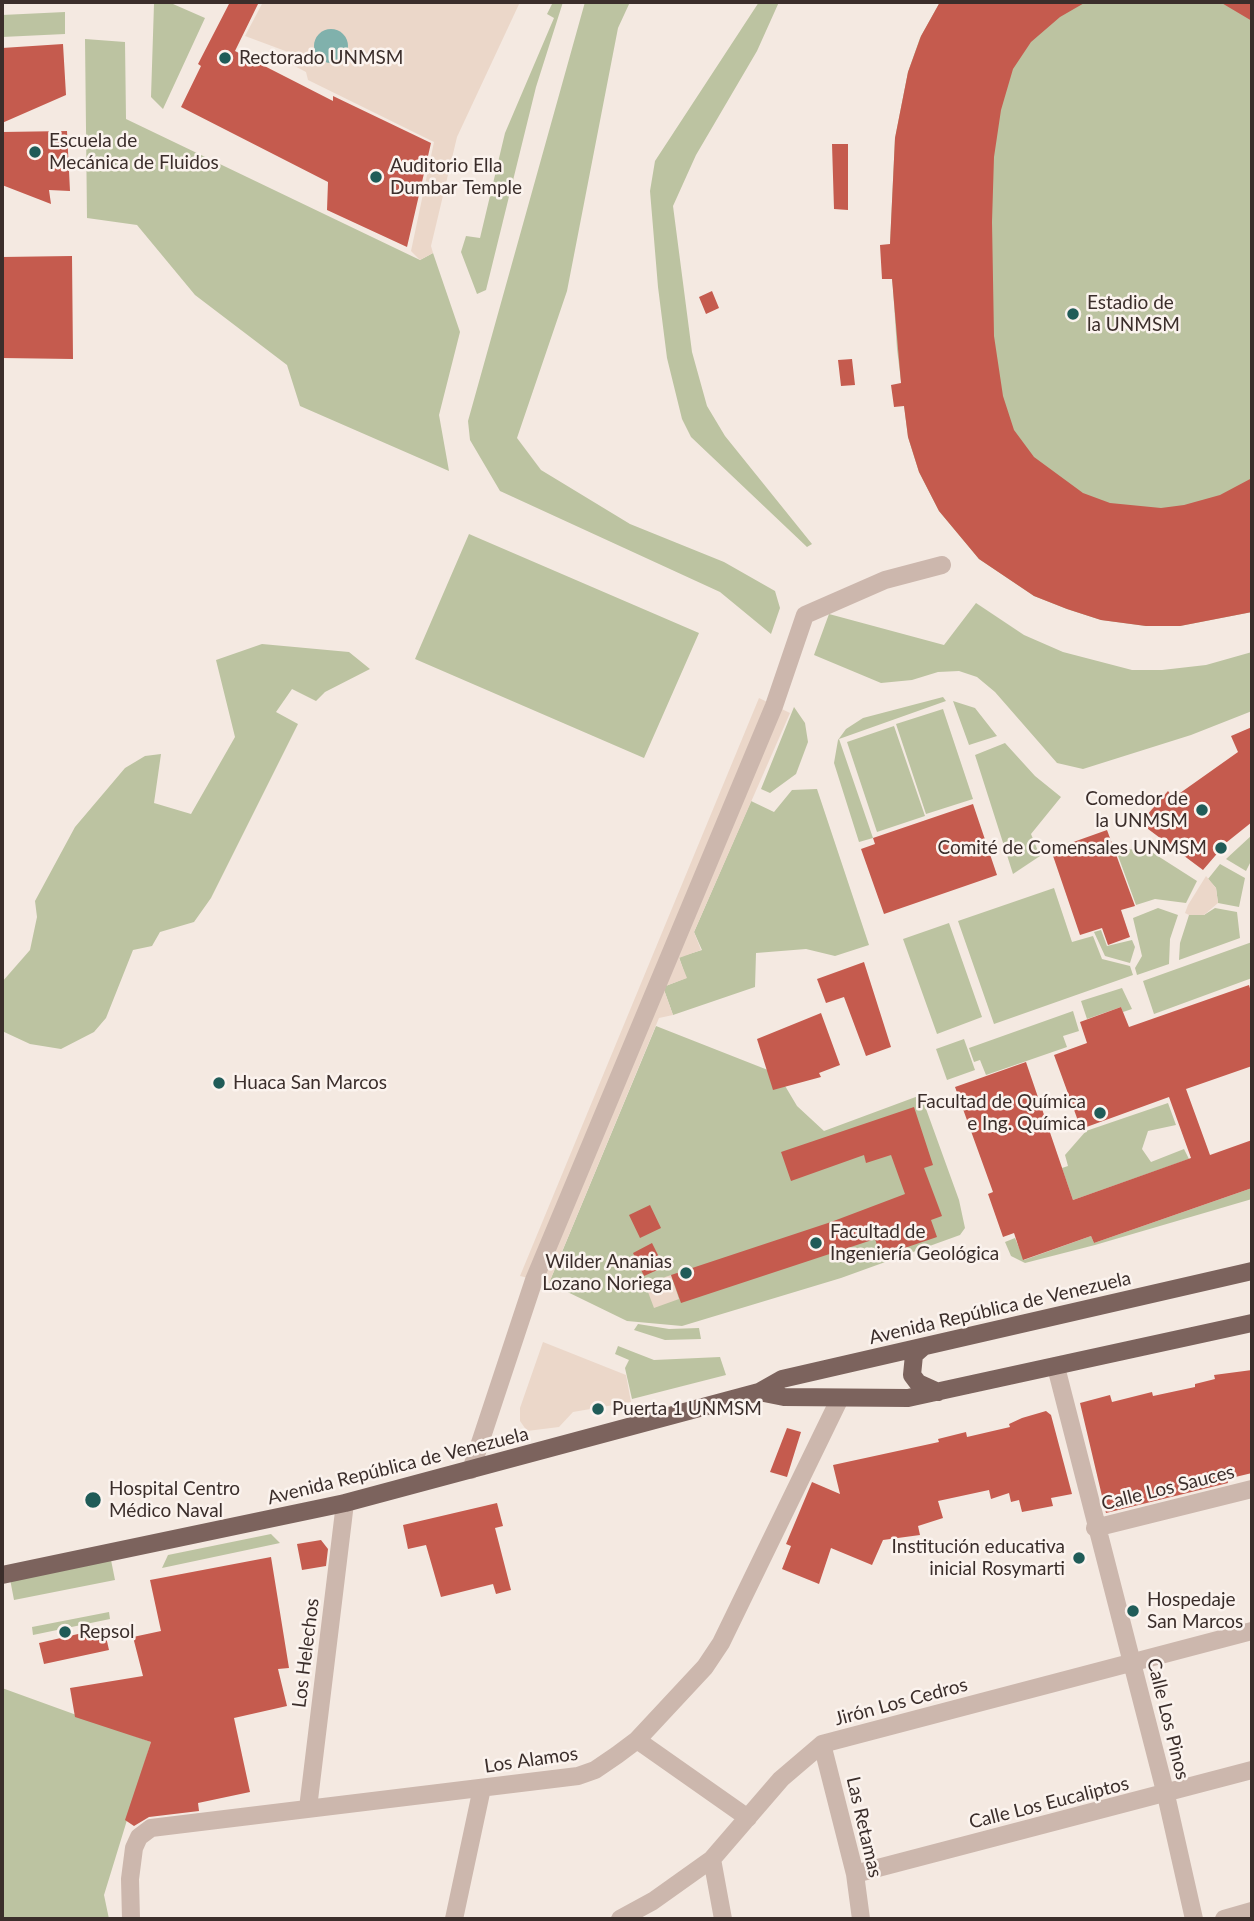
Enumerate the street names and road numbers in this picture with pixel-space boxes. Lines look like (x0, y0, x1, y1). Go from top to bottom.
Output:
street label: Avenida República de Venezuela (867, 1267, 1133, 1349)
street label: Avenida República de Venezuela (265, 1422, 531, 1510)
street label: Calle Los Sauces (1099, 1460, 1237, 1516)
street label: Los Helechos (288, 1597, 324, 1709)
street label: Calle Los Pinos (1142, 1656, 1194, 1782)
street label: Jirón Los Cedros (832, 1673, 970, 1731)
street label: Los Alamos (483, 1742, 579, 1778)
street label: Calle Los Eucaliptos (967, 1772, 1131, 1834)
street label: Las Retamas (841, 1774, 887, 1880)

